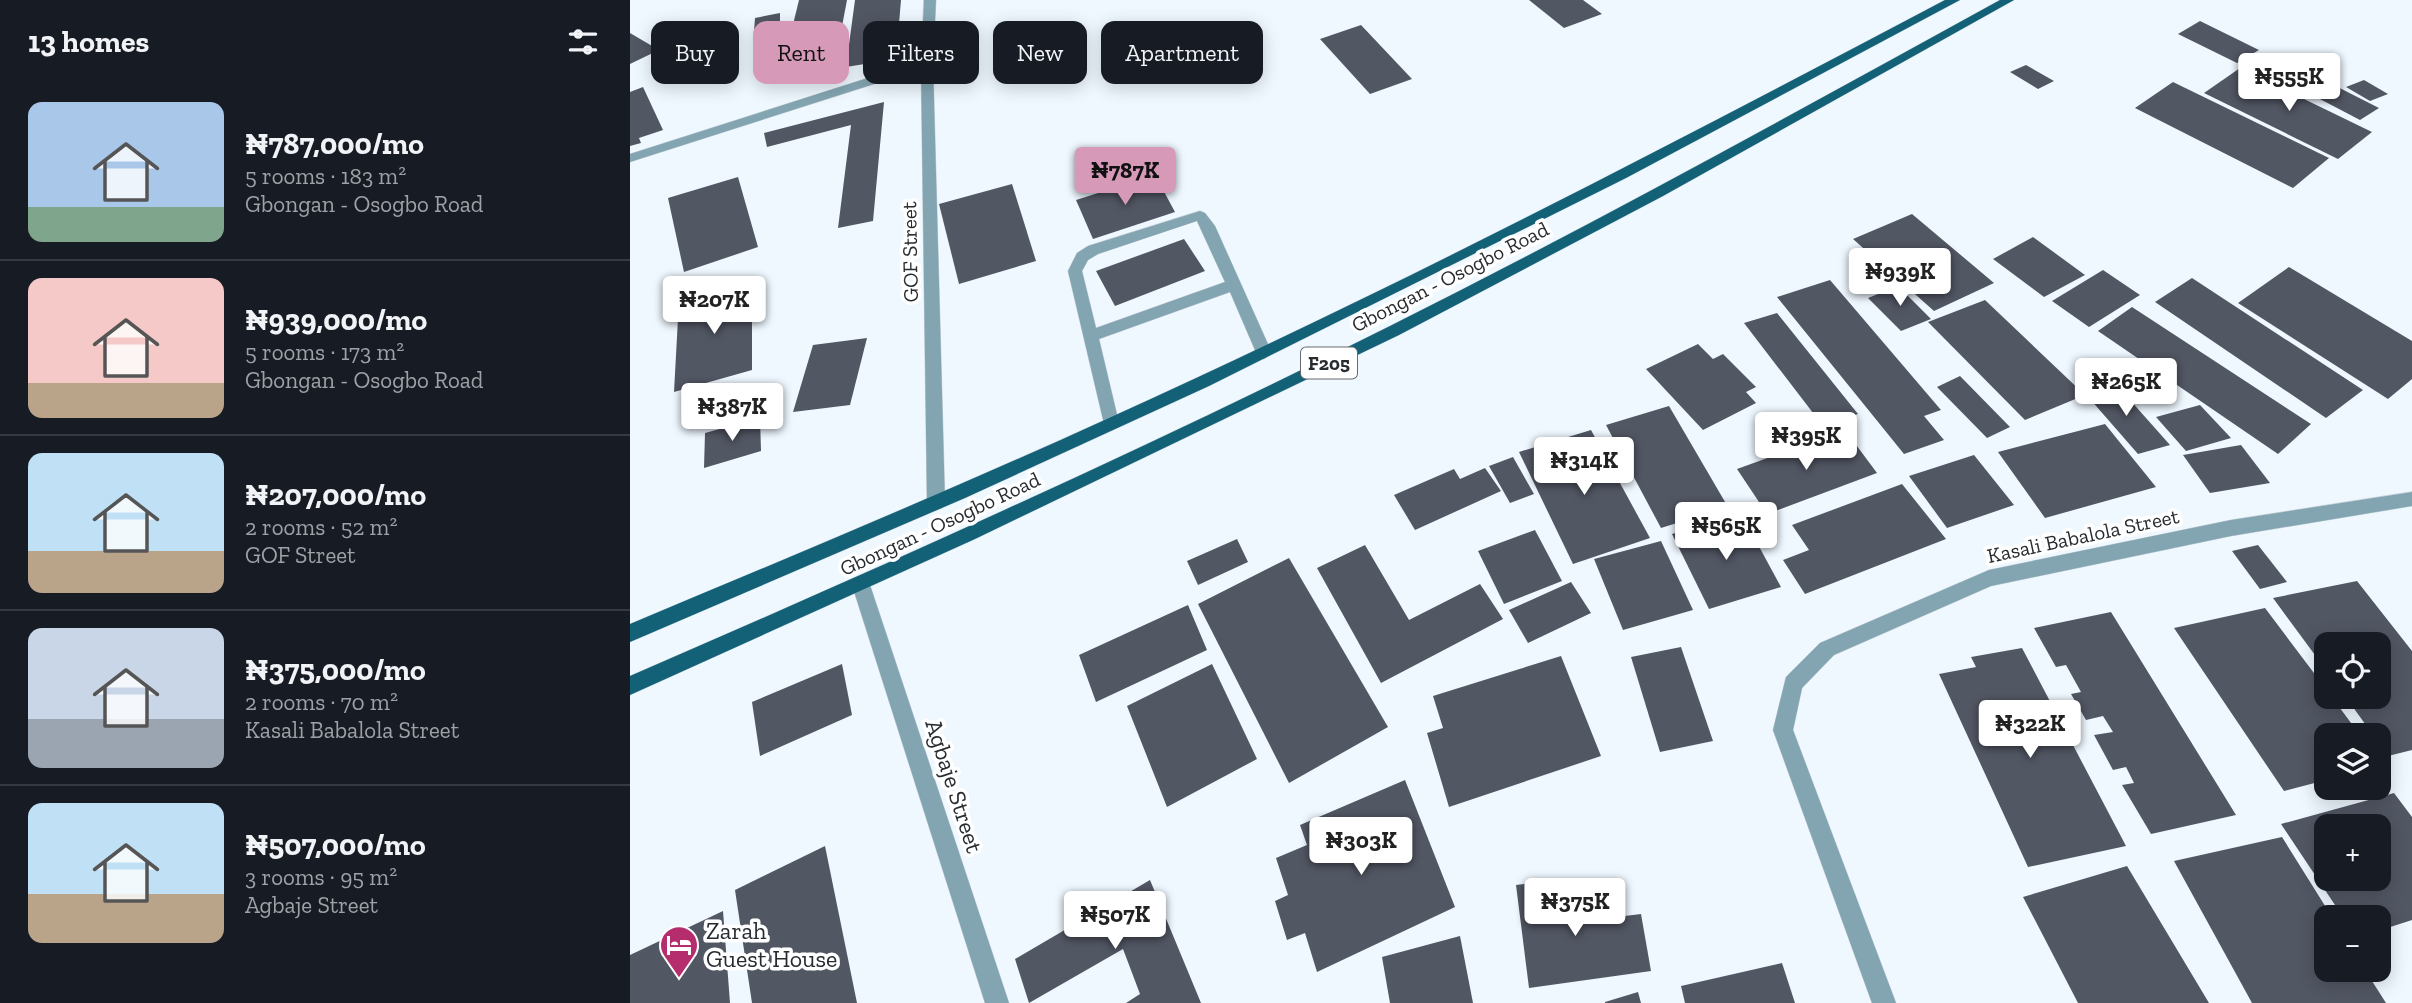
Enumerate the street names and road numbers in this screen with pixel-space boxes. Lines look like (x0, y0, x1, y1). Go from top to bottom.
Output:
street label: GOF Street (896, 201, 923, 303)
street label: Gbongan - Osogbo Road (1347, 216, 1553, 337)
road number: F205 (1301, 348, 1357, 378)
street label: Gbongan - Osogbo Road (836, 466, 1044, 581)
street label: Kasali Babalola Street (1985, 503, 2181, 568)
street label: Agbaje Street (919, 715, 990, 856)

